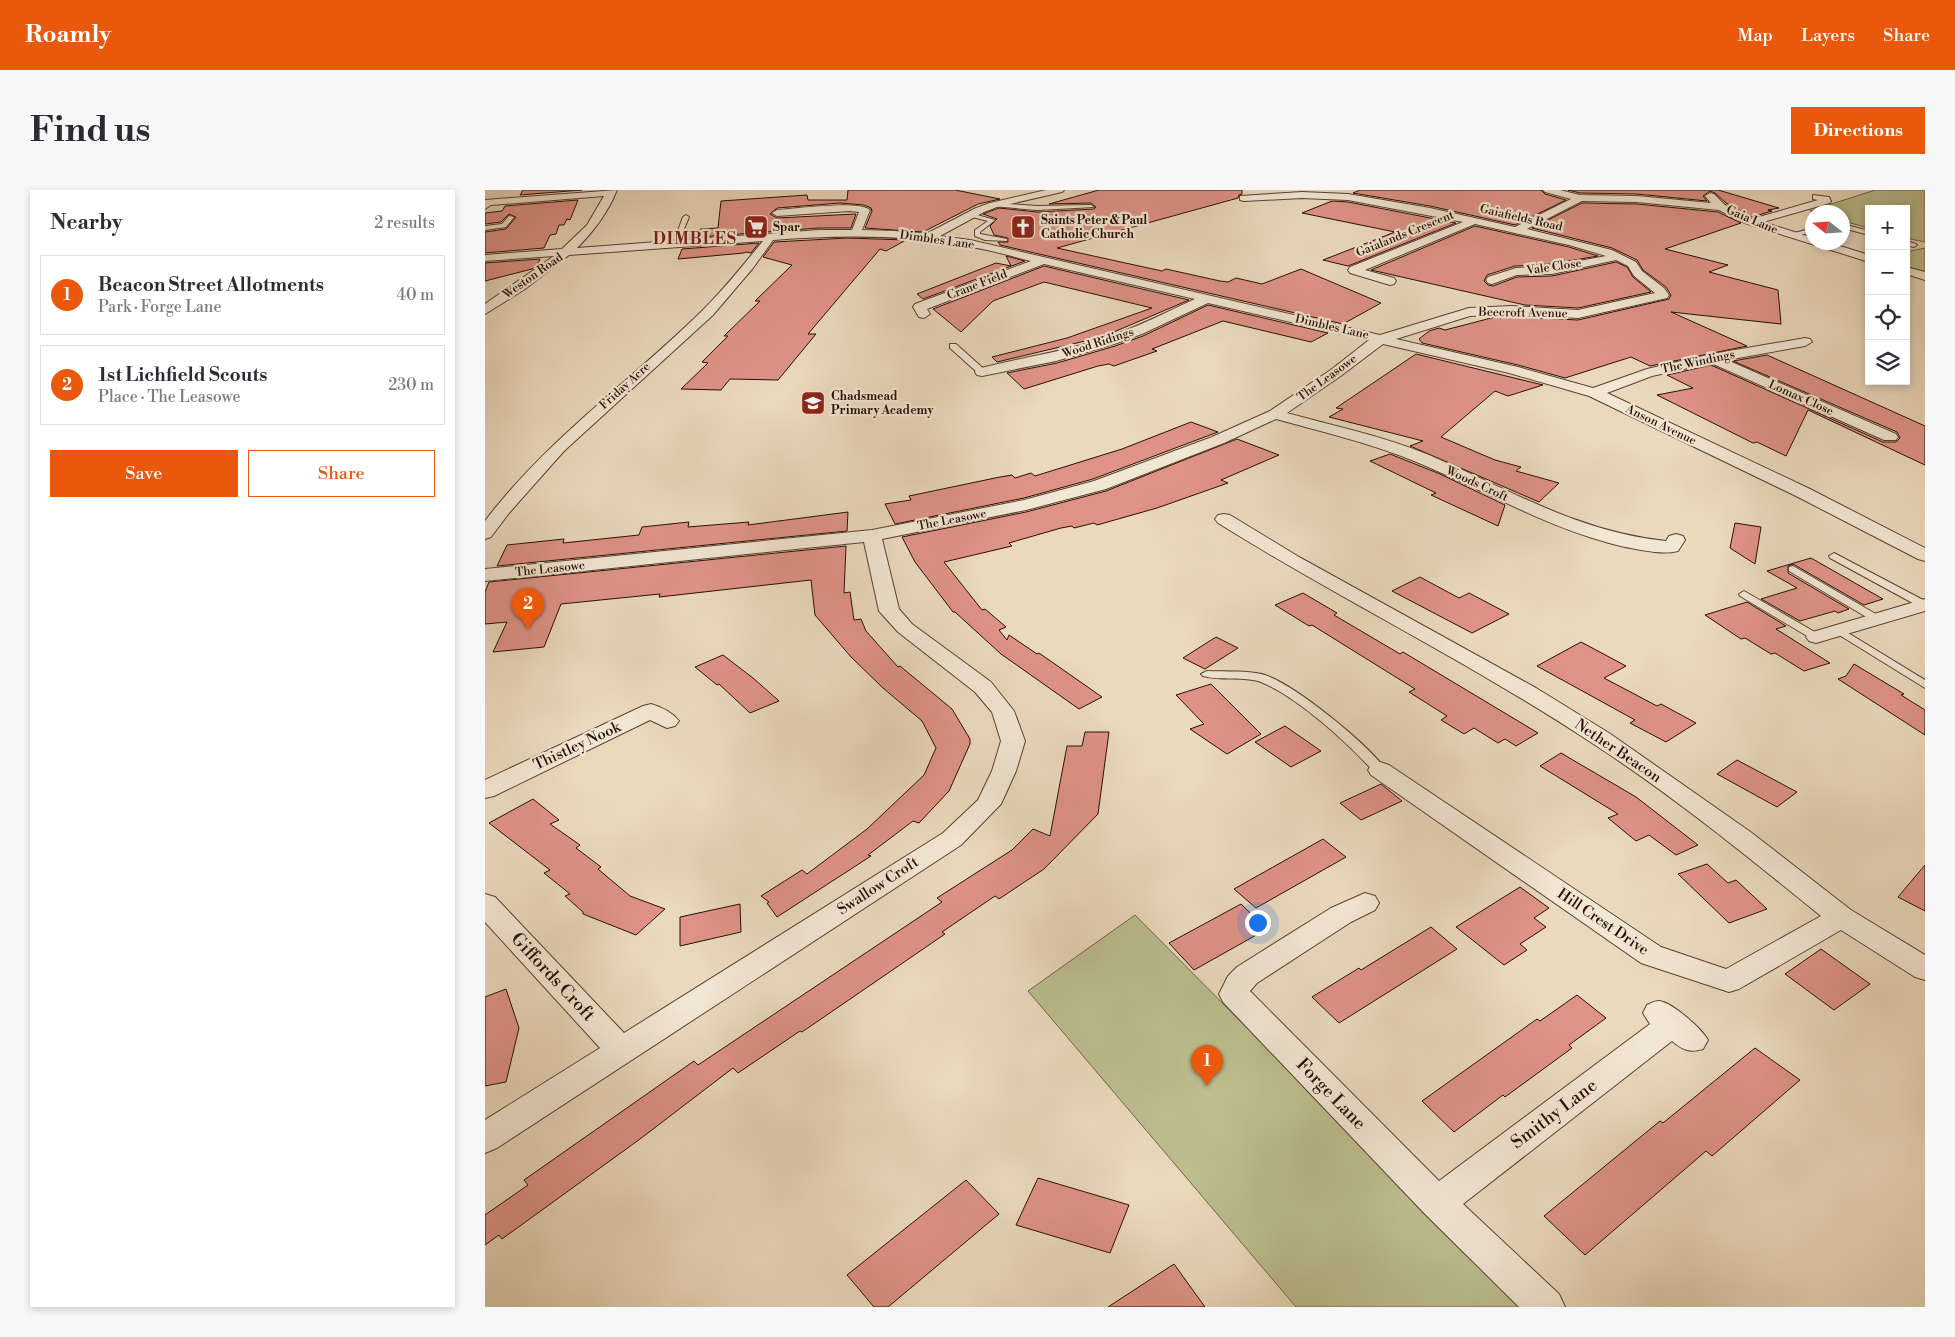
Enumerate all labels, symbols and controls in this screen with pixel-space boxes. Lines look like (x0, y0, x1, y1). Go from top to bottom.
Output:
text: Roamly (25, 20, 111, 50)
text: Map (1738, 24, 1773, 47)
text: Layers (1801, 24, 1855, 47)
text: Share (1883, 24, 1930, 47)
button: Directions (1791, 107, 1925, 154)
text: Find us (30, 109, 150, 152)
street label: Gaiafields Road (1478, 201, 1564, 235)
street label: Gaia Lane (1724, 202, 1780, 238)
north arrow (1805, 205, 1850, 250)
map controls (1865, 205, 1910, 385)
button: + (1865, 205, 1910, 250)
street label: Gaialands Crescent (1354, 207, 1457, 261)
text: Nearby (50, 210, 123, 236)
text: 2 results (374, 213, 435, 233)
place label: Saints Peter & Paul Catholic Church (1041, 213, 1147, 242)
supermarket icon: Spar (743, 214, 769, 240)
church icon: Saints Peter & Paul Catholic Church (1010, 214, 1036, 240)
place label: Spar (773, 220, 800, 235)
street label: Dimbles Lane (899, 227, 975, 253)
district label: DIMBLES (653, 229, 737, 249)
street label: Weston Road (499, 250, 566, 303)
button: − (1865, 250, 1910, 295)
street label: Vale Close (1524, 256, 1583, 278)
street label: Crane Field (945, 267, 1009, 303)
text: Beacon Street Allotments (98, 273, 324, 297)
text: 1 (63, 285, 71, 305)
text: 40 m (397, 285, 434, 305)
button: locate (1865, 295, 1910, 340)
text: Park · Forge Lane (98, 297, 221, 317)
street label: Beecroft Avenue (1477, 305, 1568, 321)
street label: Dimbles Lane (1294, 311, 1370, 343)
street label: Wood Ridings (1059, 324, 1136, 362)
button: layers (1865, 340, 1910, 385)
street label: The Windings (1660, 347, 1736, 377)
street label: The Leasowe (1294, 351, 1360, 405)
street label: Friday Acre (596, 359, 654, 413)
text: 1st Lichfield Scouts (98, 363, 267, 387)
text: 2 (62, 375, 72, 395)
text: 230 m (388, 375, 434, 395)
street label: Lomax Close (1766, 377, 1836, 419)
text: Place · The Leasowe (98, 387, 241, 407)
place label: Chadsmead Primary Academy (831, 389, 935, 418)
school or university icon: Chadsmead Primary Academy (800, 390, 826, 416)
street label: Anson Avenue (1622, 401, 1699, 449)
button: Save (50, 450, 238, 497)
button: Share (248, 450, 435, 497)
street label: Woods Croft (1443, 463, 1511, 505)
street label: The Leasowe (916, 506, 988, 534)
street label: The Leasowe (514, 558, 586, 580)
pin: 2 (512, 588, 544, 629)
street label: Nether Beacon (1571, 715, 1665, 787)
street label: Thistley Nook (530, 717, 625, 775)
street label: Swallow Croft (834, 852, 923, 919)
street label: Hill Crest Drive (1554, 884, 1652, 960)
your location (1245, 910, 1271, 936)
street label: Giffords Croft (506, 928, 600, 1027)
pin: 1 (1191, 1045, 1223, 1086)
street label: Forge Lane (1291, 1053, 1371, 1135)
street label: Smithy Lane (1506, 1074, 1602, 1154)

